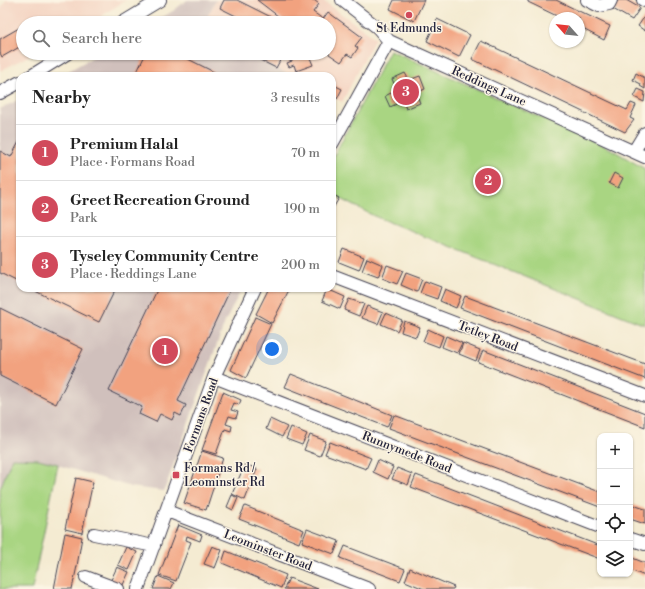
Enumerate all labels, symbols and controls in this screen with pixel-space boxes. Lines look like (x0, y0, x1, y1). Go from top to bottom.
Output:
marker: St Edmunds (404, 10, 414, 20)
north arrow (549, 12, 585, 48)
search box (16, 16, 336, 60)
place label: St Edmunds (376, 21, 442, 36)
icon: search (30, 27, 52, 49)
text: Search here (62, 29, 142, 48)
street label: Reddings Lane (449, 63, 528, 110)
pin: 3 (393, 77, 419, 107)
text: Nearby (32, 87, 91, 109)
text: 3 results (271, 90, 320, 106)
text: Premium Halal (70, 135, 178, 154)
text: 1 (42, 145, 48, 161)
text: 70 m (291, 145, 320, 161)
text: Place · Formans Road (70, 154, 195, 170)
pin: 2 (475, 166, 501, 196)
text: Greet Recreation Ground (70, 191, 250, 210)
text: 2 (41, 201, 49, 217)
text: 190 m (284, 201, 320, 217)
text: Park (70, 210, 97, 226)
text: Tyseley Community Centre (70, 247, 259, 266)
text: 3 (41, 257, 49, 273)
text: 200 m (281, 257, 320, 273)
text: Place · Reddings Lane (70, 266, 197, 282)
street label: Tetley Road (455, 318, 520, 355)
pin: 1 (152, 336, 178, 366)
your location (262, 339, 282, 359)
street label: Formans Road (181, 376, 222, 455)
street label: Runnymede Road (360, 428, 454, 477)
map controls (597, 433, 633, 577)
button: + (597, 433, 633, 469)
place label: Formans Rd / Leominster Rd (184, 461, 265, 490)
button: − (597, 469, 633, 505)
marker: Formans Rd / Leominster Rd (171, 470, 181, 480)
button: locate (597, 505, 633, 541)
street label: Leominster Road (222, 527, 314, 574)
button: layers (597, 541, 633, 577)

